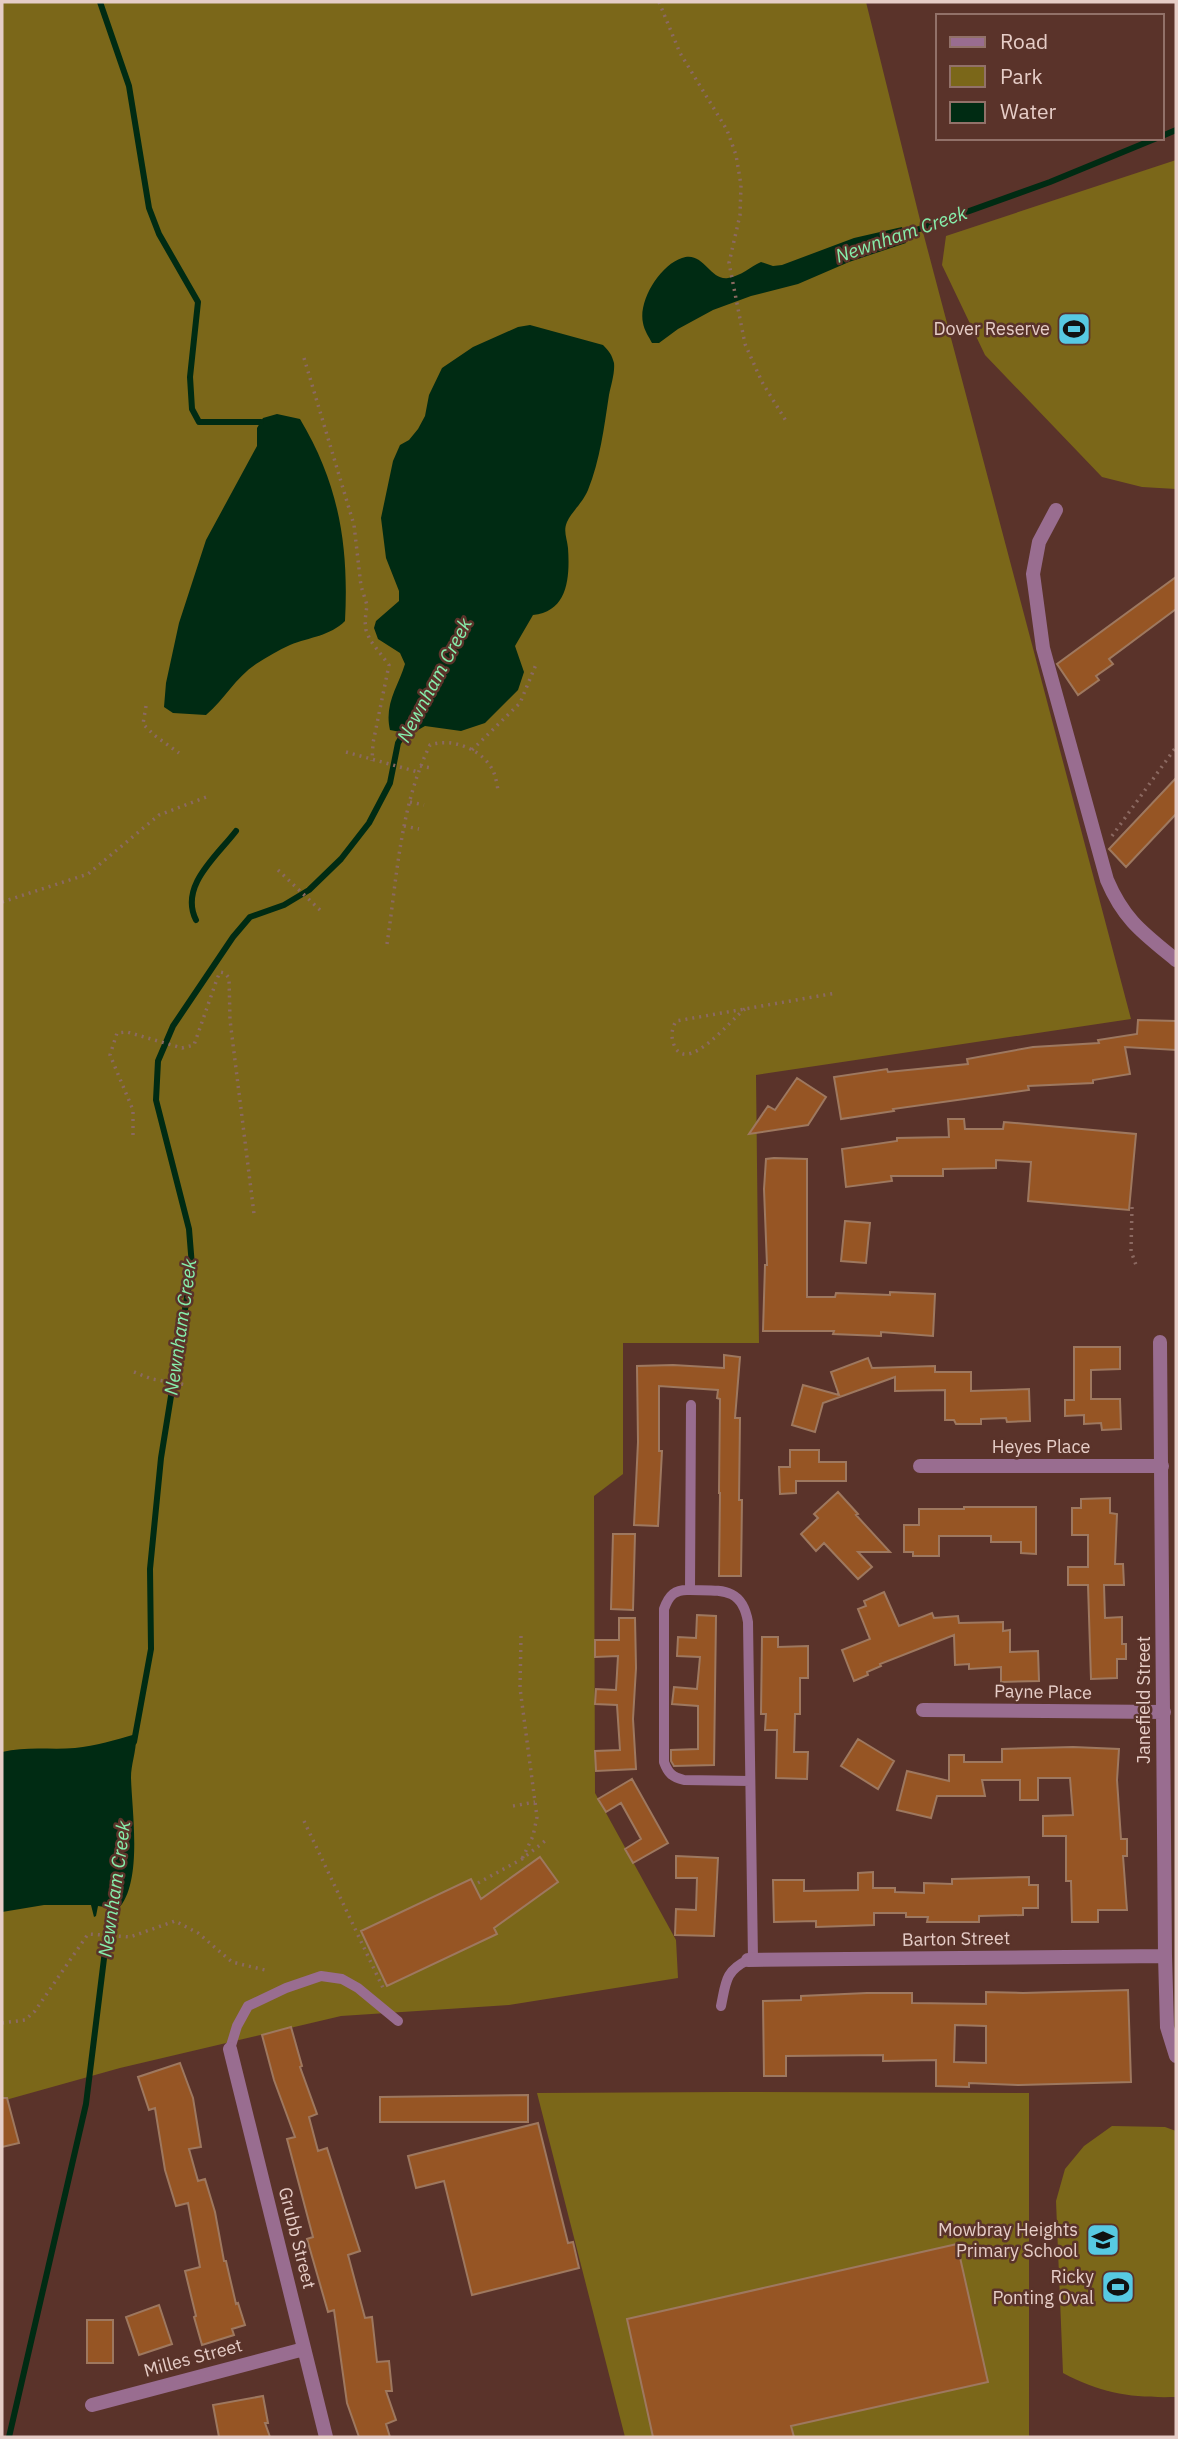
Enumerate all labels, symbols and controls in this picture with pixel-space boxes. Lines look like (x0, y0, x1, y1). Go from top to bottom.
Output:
legend (936, 14, 1164, 140)
text: Road (1000, 27, 1048, 55)
text: Park (1000, 62, 1043, 90)
text: Water (1000, 97, 1057, 125)
water label: Newnham Creek (832, 200, 971, 268)
sports icon: Dover Reserve (1055, 310, 1093, 348)
place label: Dover Reserve (933, 317, 1050, 340)
water label: Newnham Creek (391, 613, 477, 746)
water label: Newnham Creek (159, 1256, 202, 1397)
street label: Heyes Place (992, 1435, 1090, 1458)
street label: Janefield Street (1132, 1636, 1155, 1764)
street label: Payne Place (994, 1679, 1092, 1704)
water label: Newnham Creek (93, 1818, 136, 1959)
street label: Barton Street (902, 1926, 1010, 1951)
street label: Grubb Street (274, 2185, 321, 2291)
place label: Mowbray Heights Primary School (938, 2218, 1078, 2262)
school or university icon: Mowbray Heights Primary School (1084, 2221, 1122, 2259)
place label: Ricky Ponting Oval (992, 2265, 1094, 2309)
sports icon: Ricky Ponting Oval (1099, 2268, 1137, 2306)
street label: Milles Street (141, 2333, 245, 2382)

